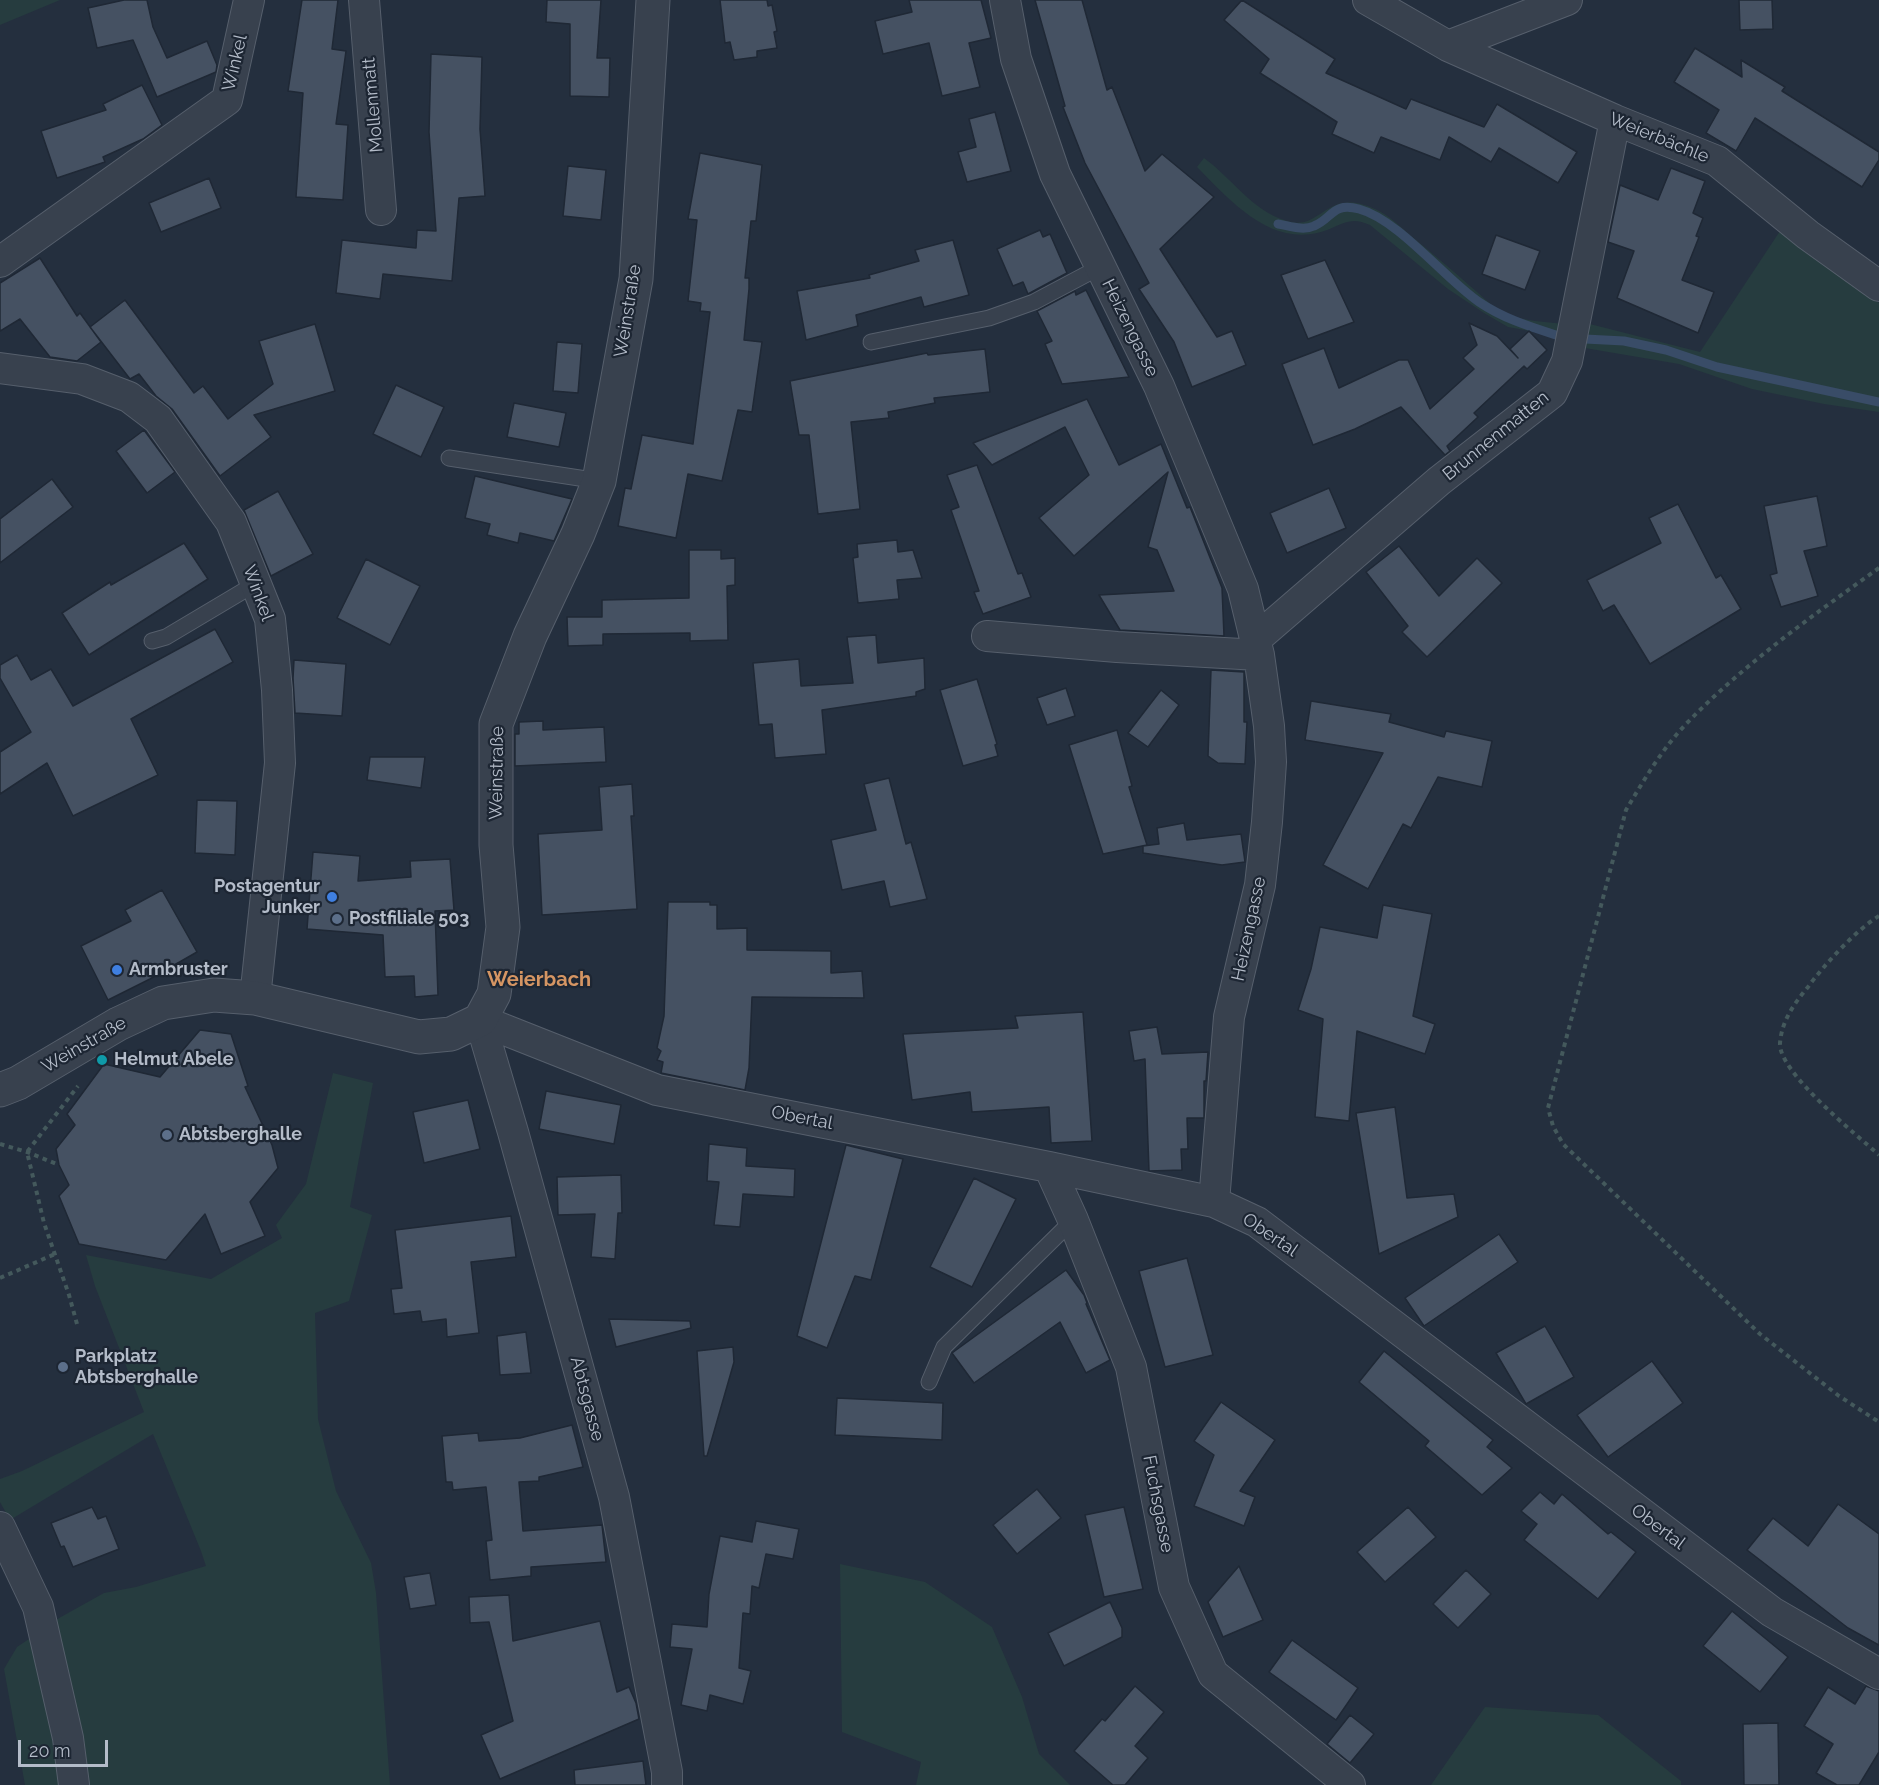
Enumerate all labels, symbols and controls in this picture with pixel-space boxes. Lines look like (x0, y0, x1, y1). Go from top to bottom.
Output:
street label: Winkel (218, 32, 252, 94)
street label: Mollenmatt (358, 56, 388, 154)
street label: Weierbächle (1606, 108, 1712, 168)
street label: Weinstraße (610, 263, 646, 359)
street label: Heizengasse (1097, 276, 1163, 380)
street label: Brunnenmatten (1439, 387, 1553, 485)
street label: Winkel (238, 562, 278, 624)
street label: Weinstraße (485, 726, 509, 820)
street label: Heizengasse (1227, 875, 1271, 983)
place label: Postagentur Junker (214, 876, 320, 918)
marker: Postagentur Junker (325, 890, 339, 904)
place label: Postfiliale 503 (349, 908, 469, 930)
marker: Postfiliale 503 (330, 912, 344, 926)
place label: Armbruster (129, 959, 228, 981)
marker: Armbruster (110, 963, 124, 977)
district label: Weierbach (487, 968, 591, 992)
street label: Weinstraße (38, 1012, 130, 1078)
place label: Helmut Abele (114, 1049, 234, 1071)
marker: Helmut Abele (95, 1053, 109, 1067)
street label: Obertal (769, 1101, 835, 1135)
place label: Abtsberghalle (179, 1124, 302, 1146)
marker: Abtsberghalle (160, 1128, 174, 1142)
street label: Obertal (1238, 1209, 1302, 1261)
place label: Parkplatz Abtsberghalle (75, 1346, 198, 1388)
street label: Abtsgasse (565, 1354, 609, 1444)
marker: Parkplatz Abtsberghalle (56, 1360, 70, 1374)
street label: Fuchsgasse (1138, 1454, 1178, 1554)
street label: Obertal (1627, 1500, 1689, 1554)
scale bar (21, 1728, 111, 1766)
text: 20 m (29, 1740, 71, 1761)

